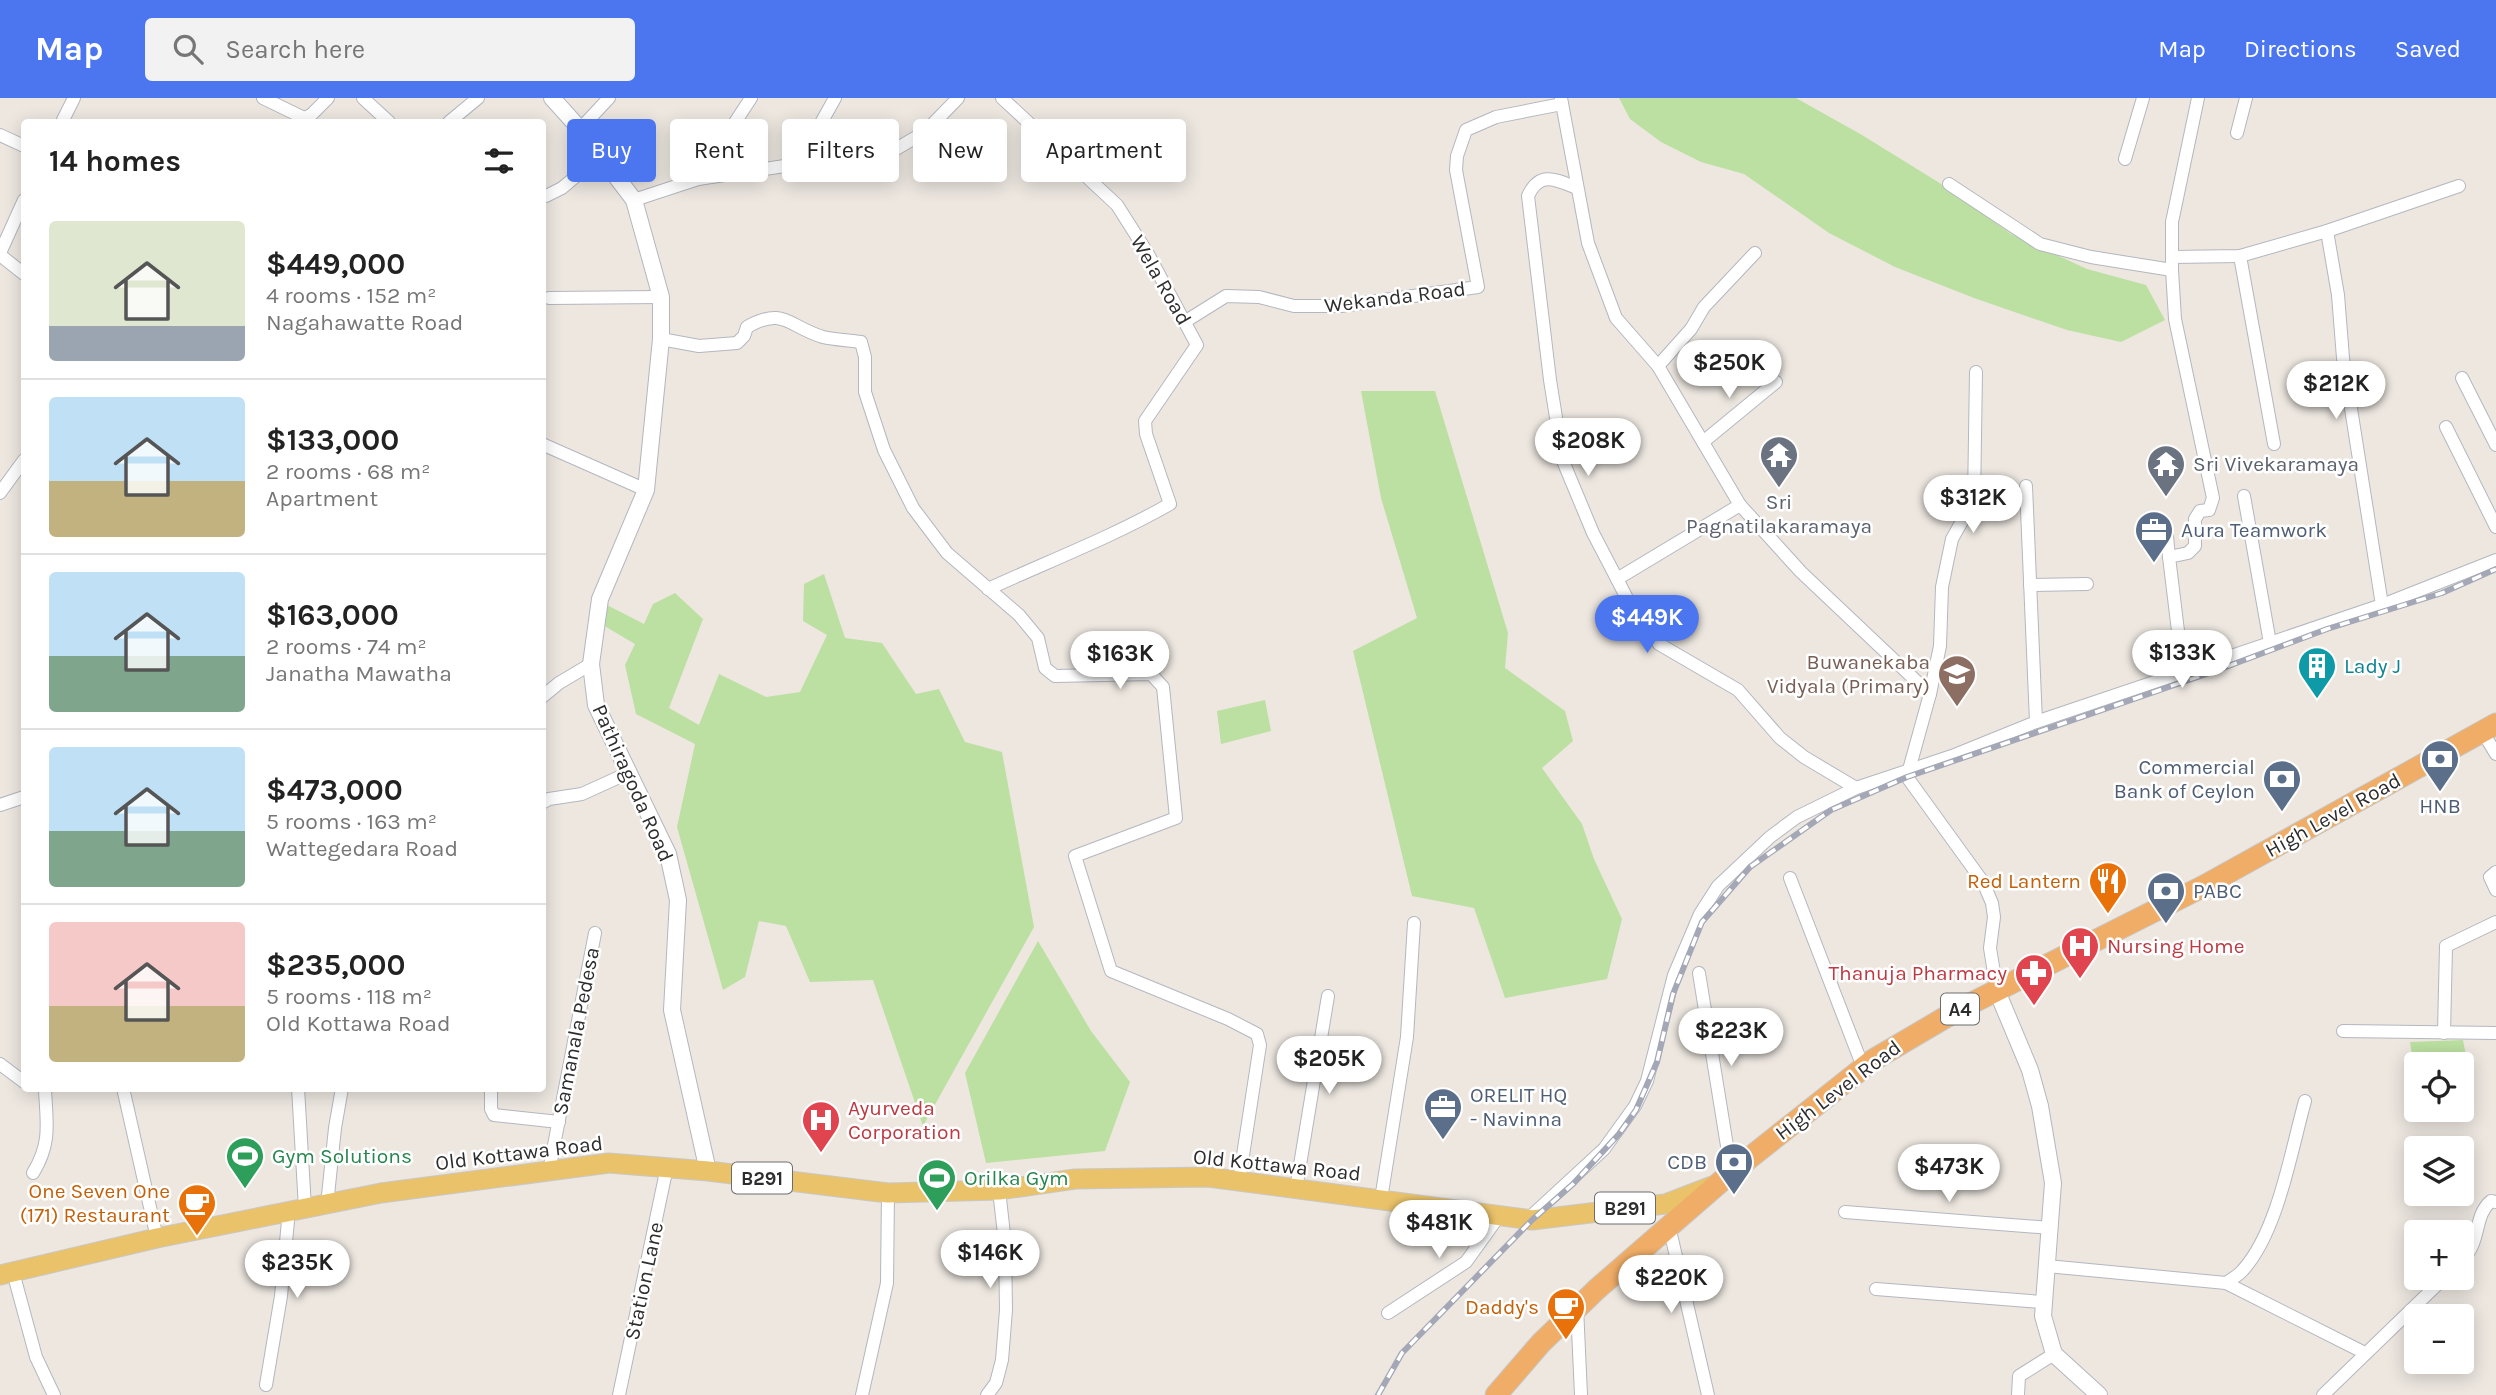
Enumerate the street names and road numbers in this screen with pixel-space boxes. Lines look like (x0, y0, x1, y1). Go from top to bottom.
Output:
street label: Wela Road (1126, 231, 1196, 329)
street label: Wekanda Road (1323, 276, 1467, 318)
street label: Pathiragoda Road (587, 701, 679, 865)
street label: High Level Road (2261, 768, 2405, 862)
street label: Samanala Pedesa (548, 945, 604, 1117)
road number: A4 (1941, 994, 1979, 1024)
street label: High Level Road (1770, 1035, 1906, 1145)
street label: Old Kottawa Road (434, 1131, 604, 1175)
street label: Old Kottawa Road (1192, 1144, 1362, 1186)
road number: B291 (732, 1162, 792, 1194)
road number: B291 (1595, 1192, 1655, 1224)
street label: Station Lane (620, 1220, 668, 1342)

